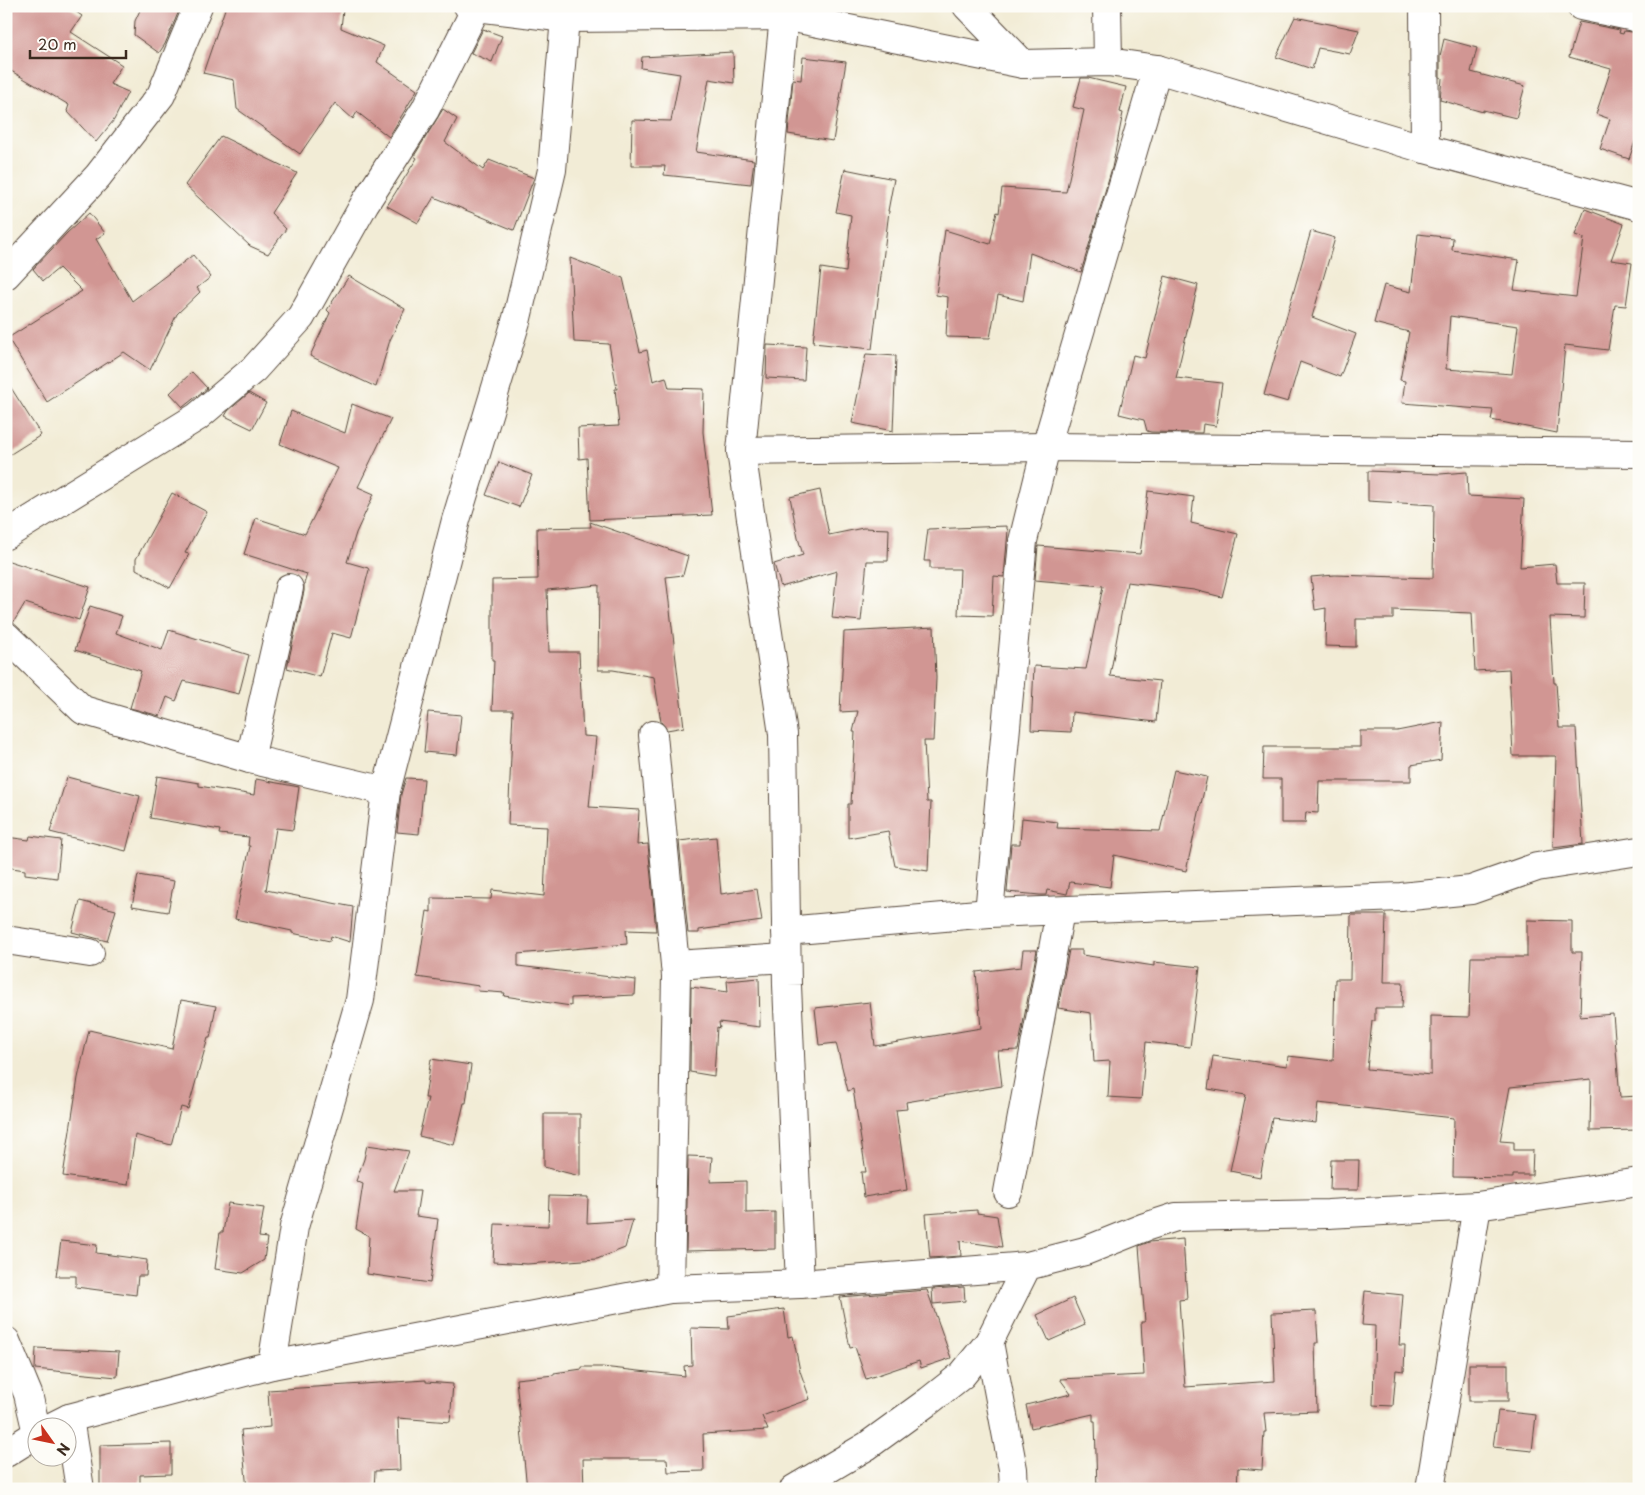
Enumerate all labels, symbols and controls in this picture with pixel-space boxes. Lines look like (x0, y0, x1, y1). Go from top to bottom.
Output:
scale bar (30, 28, 126, 60)
text: 20 m (38, 32, 77, 55)
north arrow (28, 1418, 78, 1468)
text: N (51, 1439, 75, 1460)

